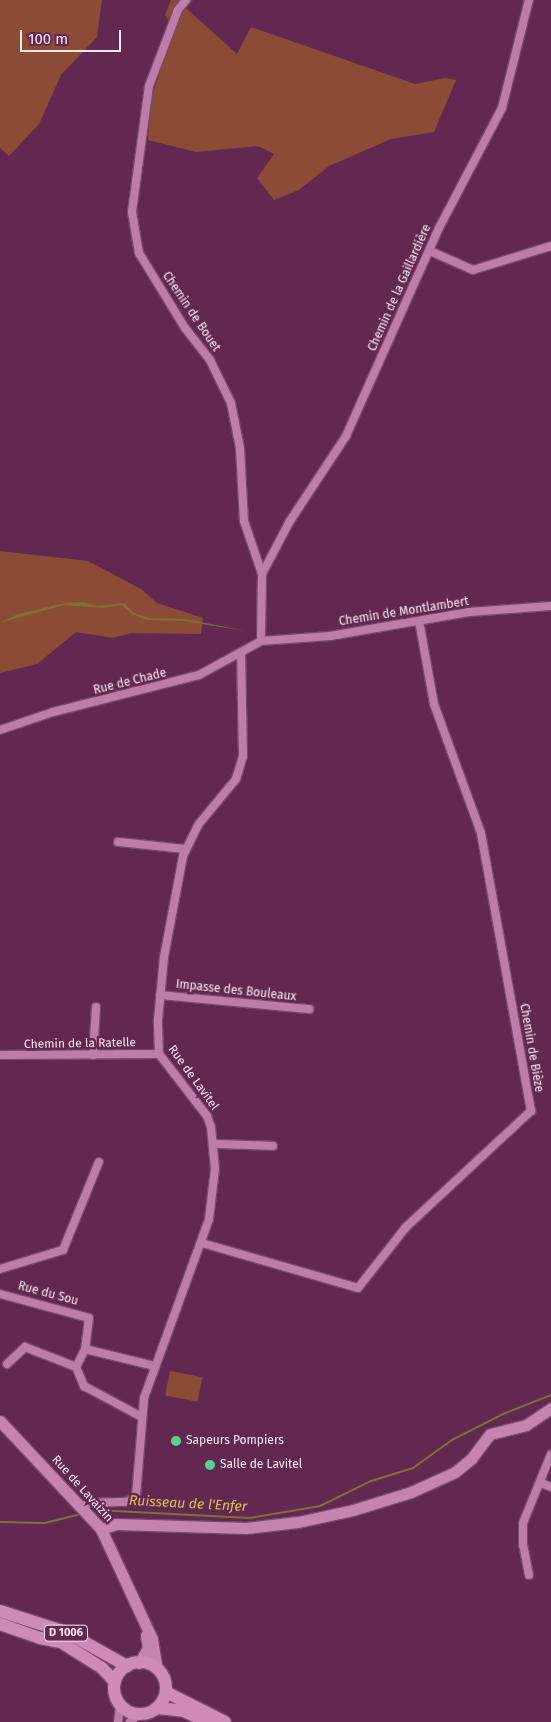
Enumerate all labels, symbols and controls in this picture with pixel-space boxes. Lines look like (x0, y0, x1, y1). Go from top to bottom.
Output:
scale bar (22, 20, 124, 52)
text: 100 m (28, 30, 68, 48)
street label: Chemin de la Gaillardière (366, 222, 434, 354)
street label: Chemin de Bouet (159, 269, 223, 355)
street label: Chemin de Montlambert (338, 595, 470, 629)
street label: Rue de Chade (92, 666, 168, 698)
street label: Impasse des Bouleaux (175, 978, 297, 1004)
street label: Chemin de Bièze (516, 1003, 546, 1093)
street label: Chemin de la Ratelle (24, 1036, 136, 1052)
street label: Rue de Lavitel (165, 1043, 221, 1113)
street label: Rue du Sou (16, 1279, 80, 1309)
place label: Sapeurs Pompiers (186, 1434, 284, 1448)
marker: Sapeurs Pompiers (170, 1435, 182, 1447)
street label: Rue de Lavaizin (48, 1453, 116, 1525)
place label: Salle de Lavitel (220, 1458, 302, 1472)
marker: Salle de Lavitel (204, 1459, 216, 1471)
water label: Ruisseau de l'Enfer (129, 1493, 247, 1515)
road number: D 1006 (44, 1625, 88, 1642)

